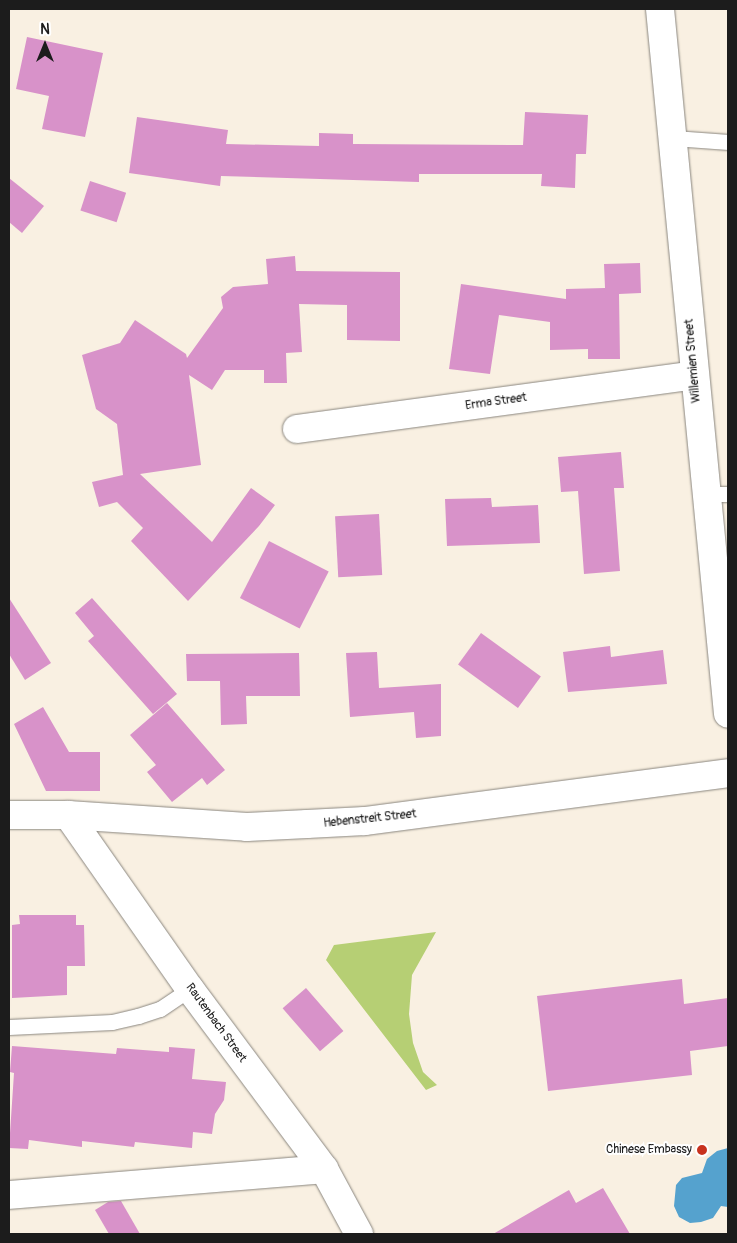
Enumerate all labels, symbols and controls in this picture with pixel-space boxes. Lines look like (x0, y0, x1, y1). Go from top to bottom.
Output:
north arrow (20, 20, 70, 70)
text: N (40, 21, 50, 38)
street label: Willemien Street (682, 318, 704, 404)
street label: Erma Street (464, 391, 528, 413)
street label: Hebenstreit Street (323, 807, 417, 831)
street label: Rautenbach Street (183, 981, 249, 1065)
place label: Chinese Embassy (606, 1143, 692, 1157)
marker: Chinese Embassy (696, 1144, 708, 1156)

